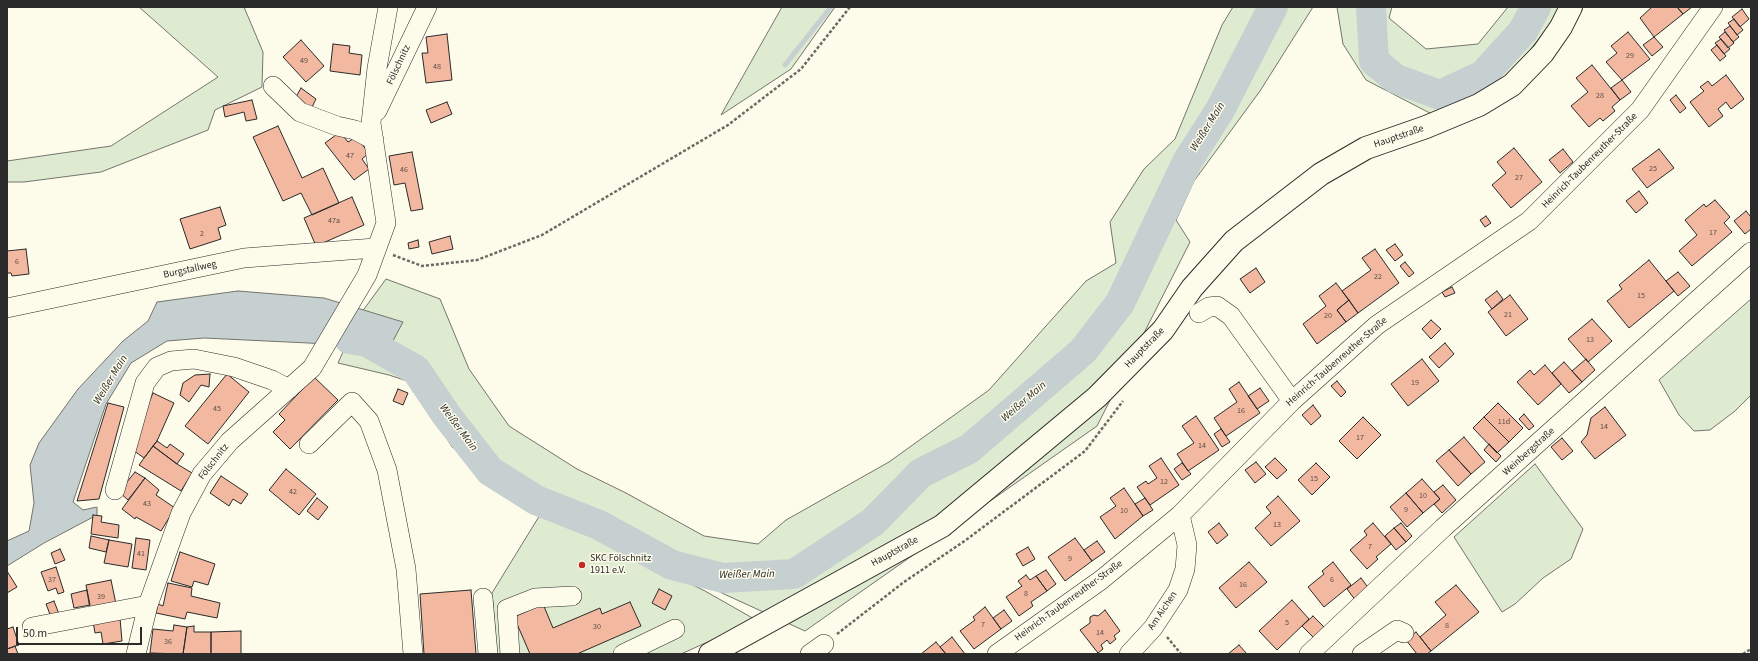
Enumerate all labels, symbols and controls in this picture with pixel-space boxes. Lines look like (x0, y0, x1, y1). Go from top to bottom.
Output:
street label: Fölschnitz (385, 43, 413, 87)
house number: 29 (1626, 51, 1634, 61)
house number: 49 (300, 56, 308, 66)
house number: 48 (433, 62, 441, 72)
house number: 28 (1596, 91, 1604, 101)
water label: Weißer Main (1188, 100, 1228, 154)
street label: Heinrich-Taubenreuther-Straße (1540, 111, 1640, 211)
street label: Hauptstraße (1372, 123, 1426, 151)
house number: 47 (346, 151, 354, 161)
house number: 25 (1649, 164, 1657, 174)
house number: 46 (400, 165, 408, 175)
house number: 27 (1515, 173, 1523, 183)
house number: 47a (328, 216, 340, 226)
house number: 17 (1709, 228, 1717, 238)
house number: 2 (200, 229, 204, 239)
house number: 6 (15, 257, 19, 267)
street label: Burgstallweg (162, 259, 218, 281)
house number: 22 (1374, 272, 1382, 282)
house number: 15 (1637, 291, 1645, 301)
house number: 21 (1504, 310, 1512, 320)
house number: 20 (1324, 311, 1332, 321)
street label: Heinrich-Taubenreuther-Straße (1284, 315, 1390, 409)
street label: Hauptstraße (1123, 325, 1167, 371)
house number: 13 (1586, 335, 1594, 345)
water label: Weißer Main (91, 353, 131, 407)
house number: 19 (1411, 378, 1419, 388)
water label: Weißer Main (999, 379, 1049, 425)
water label: Weißer Main (436, 402, 480, 454)
house number: 45 (213, 404, 221, 414)
house number: 16 (1237, 406, 1245, 416)
house number: 11d (1498, 417, 1510, 427)
house number: 14 (1600, 422, 1608, 432)
street label: Weinbergstraße (1500, 425, 1558, 479)
house number: 17 (1356, 433, 1364, 443)
house number: 14 (1198, 441, 1206, 451)
street label: Fölschnitz (196, 442, 232, 482)
house number: 15 (1310, 474, 1318, 484)
house number: 12 (1160, 477, 1168, 487)
house number: 42 (289, 487, 297, 497)
house number: 10 (1419, 491, 1427, 501)
house number: 43 (143, 499, 151, 509)
house number: 9 (1404, 505, 1408, 515)
house number: 10 (1120, 506, 1128, 516)
house number: 13 (1273, 520, 1281, 530)
street label: Hauptstraße (869, 534, 921, 570)
house number: 7 (1368, 542, 1372, 552)
house number: 41 (137, 549, 145, 559)
place label: SKC Fölschnitz 1911 e.V. (590, 553, 651, 576)
house number: 9 (1068, 554, 1072, 564)
street label: Heinrich-Taubenreuther-Straße (1013, 558, 1125, 644)
marker: SKC Fölschnitz 1911 e.V. (577, 560, 587, 570)
water label: Weißer Main (719, 568, 775, 582)
house number: 37 (48, 575, 56, 585)
house number: 6 (1330, 575, 1334, 585)
house number: 16 (1239, 580, 1247, 590)
house number: 8 (1024, 589, 1028, 599)
street label: Am Aichen (1146, 589, 1180, 633)
house number: 39 (97, 592, 105, 602)
house number: 5 (1285, 618, 1289, 628)
scale bar (18, 619, 144, 645)
house number: 7 (981, 620, 985, 630)
house number: 8 (1445, 621, 1449, 631)
house number: 30 (593, 622, 601, 632)
text: 50 m (23, 625, 47, 642)
house number: 14 (1096, 628, 1104, 638)
house number: 36 (164, 637, 172, 647)

